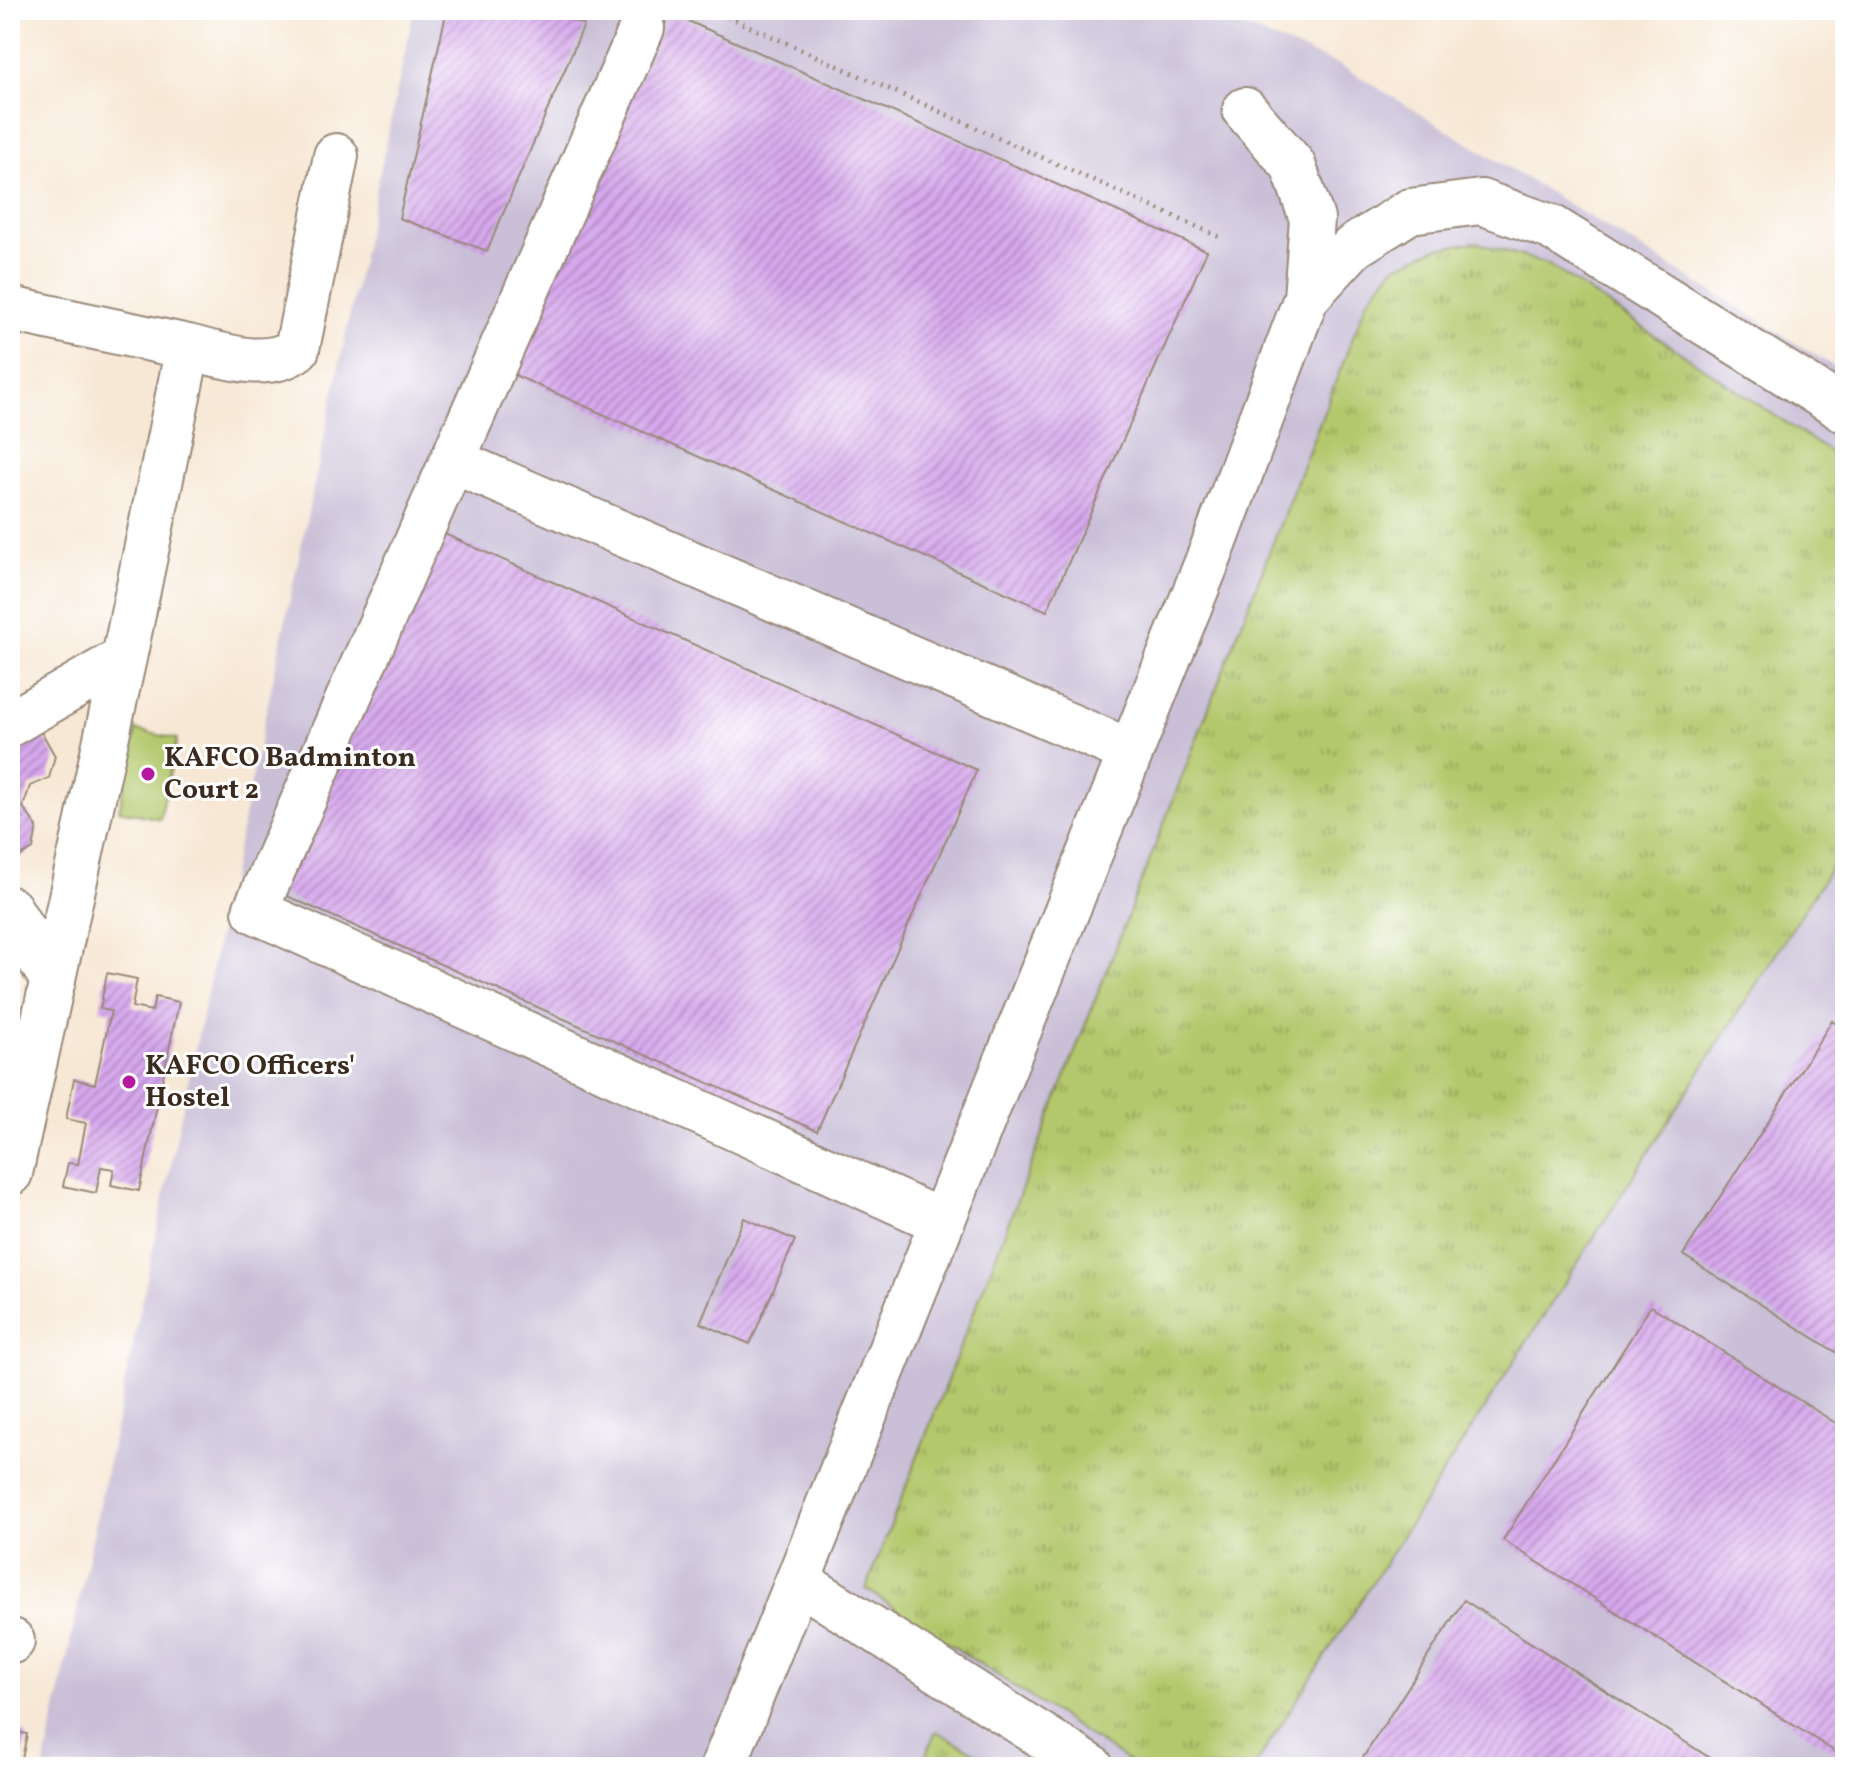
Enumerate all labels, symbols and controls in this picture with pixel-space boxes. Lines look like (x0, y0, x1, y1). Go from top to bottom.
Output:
place label: KAFCO Badminton Court 2 (164, 739, 416, 810)
marker: KAFCO Badminton Court 2 (139, 765, 157, 783)
place label: KAFCO Officers' Hostel (145, 1047, 355, 1118)
marker: KAFCO Officers' Hostel (120, 1073, 138, 1091)

